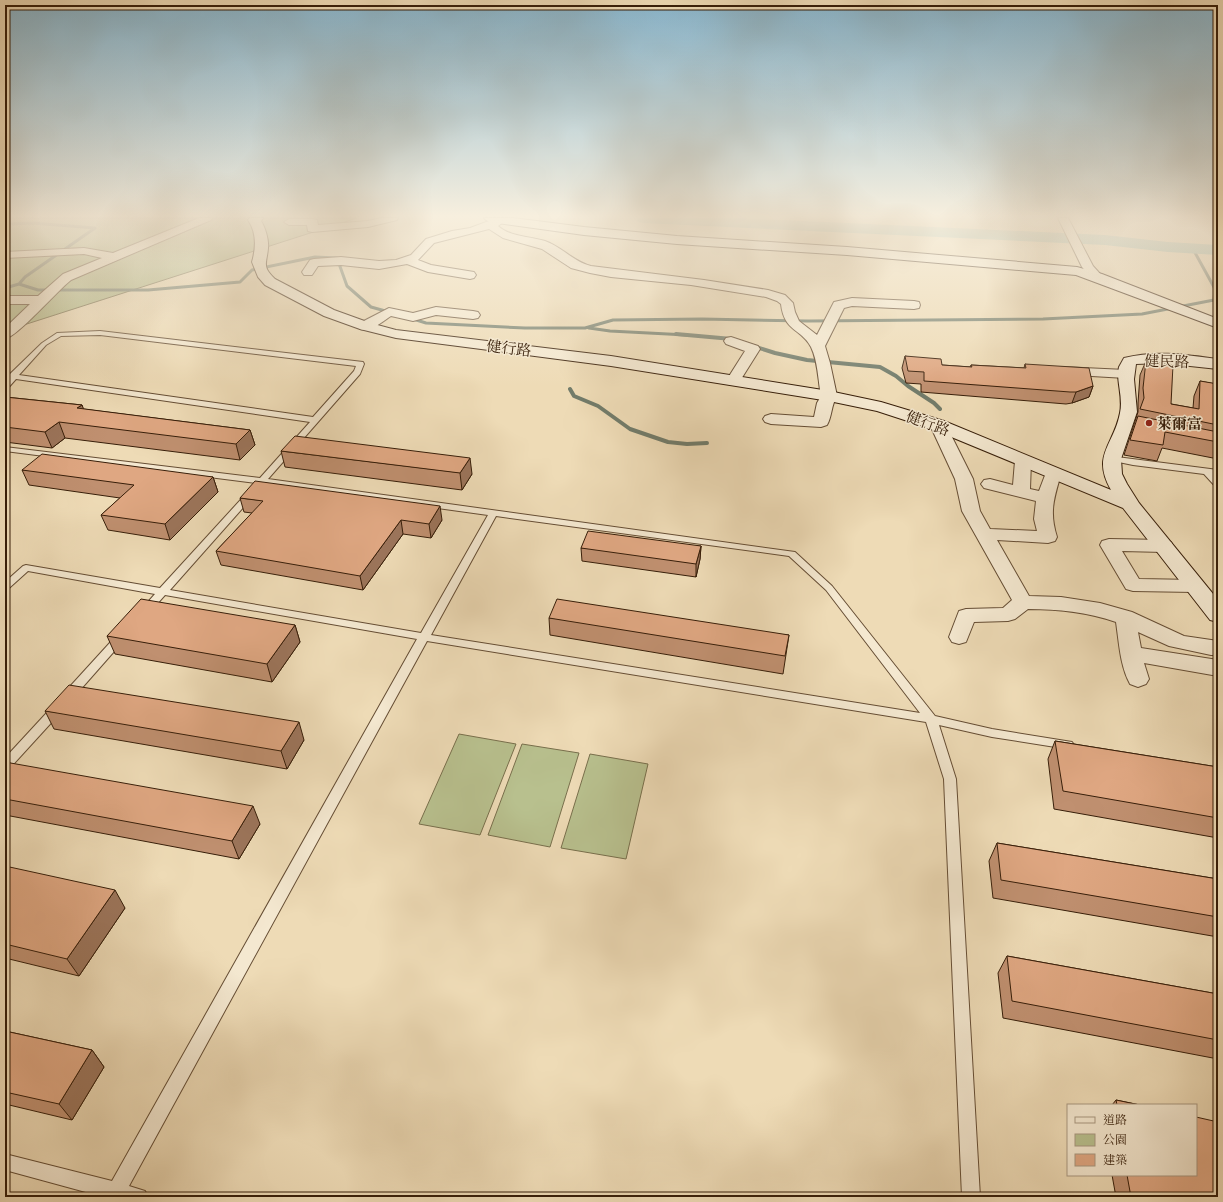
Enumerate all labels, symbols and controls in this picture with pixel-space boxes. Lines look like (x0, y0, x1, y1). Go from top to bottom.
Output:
street label: 健行路 (486, 336, 532, 360)
street label: 健民路 (1144, 351, 1190, 371)
street label: 健行路 (904, 406, 952, 440)
place label: 萊爾富 (1157, 414, 1202, 433)
marker: 萊爾富 (1144, 418, 1154, 428)
legend (1067, 1104, 1197, 1176)
text: 道路 (1103, 1112, 1127, 1128)
text: 公園 (1103, 1132, 1127, 1148)
text: 建築 (1103, 1152, 1127, 1168)

